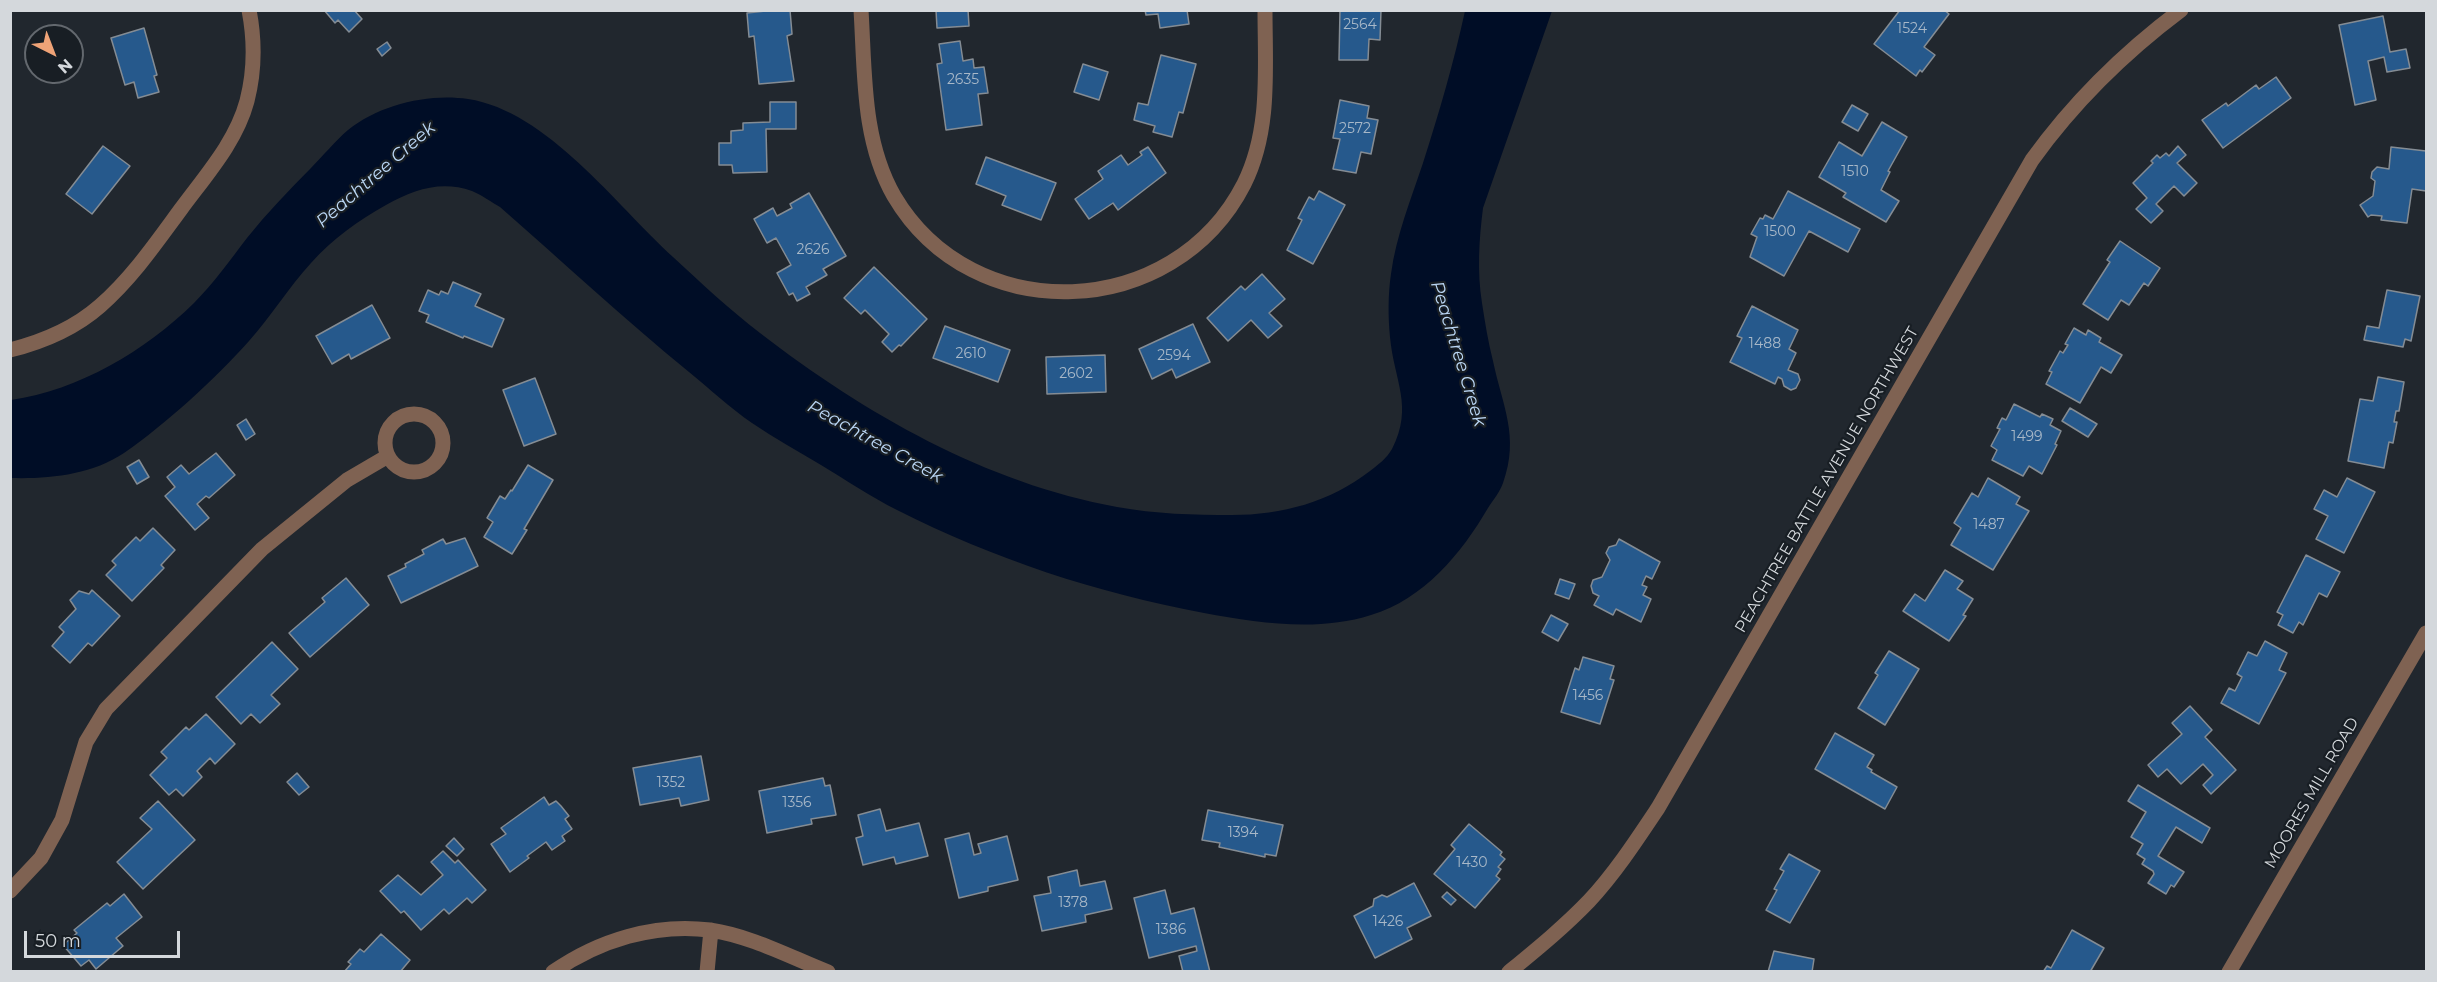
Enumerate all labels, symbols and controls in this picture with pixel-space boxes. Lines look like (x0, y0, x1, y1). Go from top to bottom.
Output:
house number: 2564 (1343, 17, 1377, 33)
house number: 1524 (1897, 21, 1927, 37)
north arrow (24, 24, 84, 84)
text: N (54, 55, 76, 78)
house number: 2635 (947, 72, 979, 88)
water label: Peachtree Creek (312, 117, 440, 233)
house number: 2572 (1339, 121, 1371, 137)
house number: 1510 (1841, 164, 1869, 180)
house number: 1500 (1764, 224, 1796, 240)
house number: 2626 (797, 242, 829, 258)
water label: Peachtree Creek (1426, 279, 1490, 429)
street label: PEACHTREE BATTLE AVENUE NORTHWEST (1731, 324, 1923, 636)
house number: 1488 (1749, 336, 1781, 352)
house number: 2610 (956, 346, 986, 362)
house number: 2594 (1157, 348, 1191, 364)
house number: 2602 (1059, 366, 1093, 382)
water label: Peachtree Creek (804, 396, 946, 488)
house number: 1499 (2011, 429, 2043, 445)
house number: 1487 (1973, 517, 2005, 533)
house number: 1456 (1573, 688, 1603, 704)
street label: MOORES MILL ROAD (2261, 714, 2363, 872)
house number: 1352 (657, 775, 685, 791)
house number: 1356 (782, 795, 812, 811)
house number: 1394 (1228, 825, 1258, 841)
house number: 1430 (1456, 855, 1488, 871)
house number: 1378 (1058, 895, 1088, 911)
house number: 1426 (1373, 914, 1403, 930)
scale bar (27, 919, 183, 957)
house number: 1386 (1156, 922, 1186, 938)
text: 50 m (35, 930, 81, 952)

